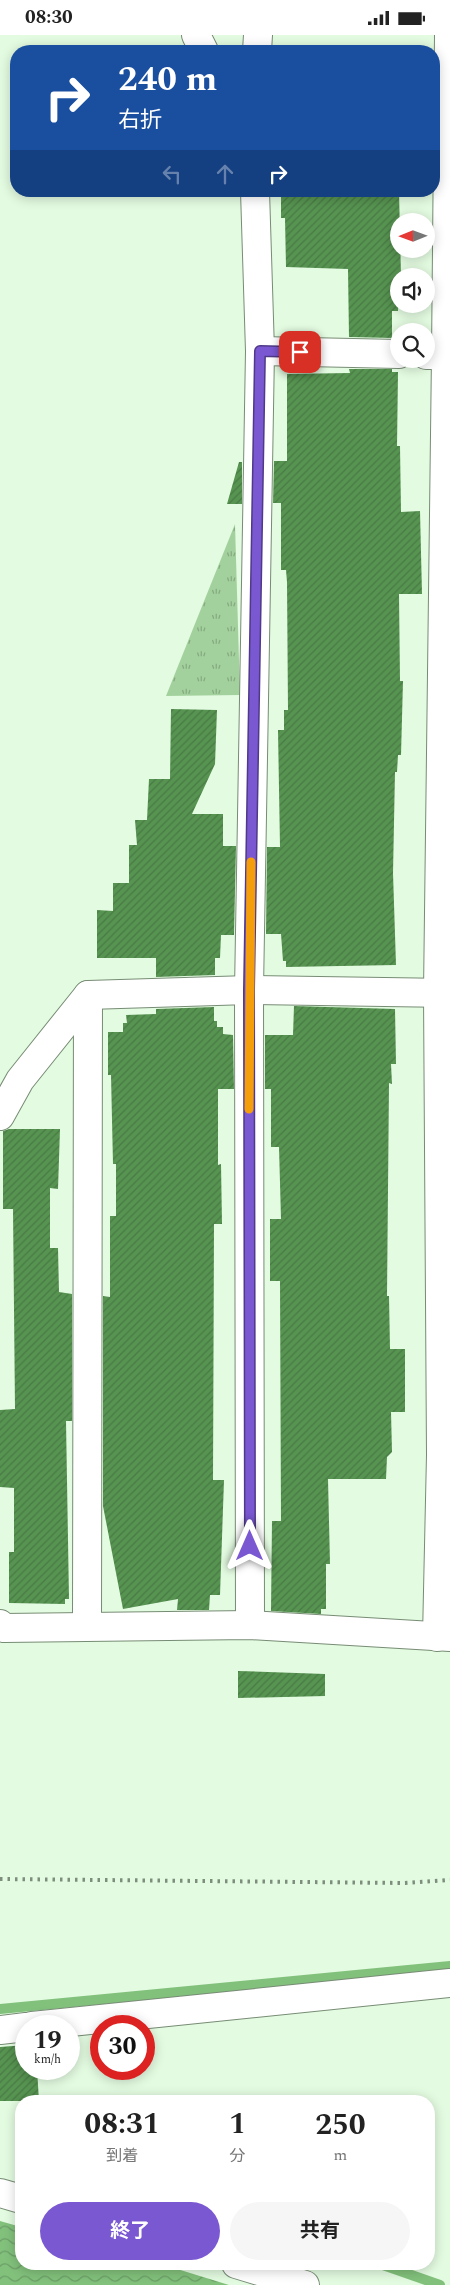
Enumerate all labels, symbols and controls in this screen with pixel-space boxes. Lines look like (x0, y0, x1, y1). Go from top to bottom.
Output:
text: 08:30 (25, 3, 73, 32)
text: 240 m (118, 53, 217, 106)
icon: right (35, 65, 100, 130)
text: 右折 (118, 104, 162, 137)
icon: left (158, 160, 186, 188)
icon: ahead (211, 160, 239, 188)
icon: right (264, 160, 292, 188)
north arrow (390, 213, 435, 257)
map controls (390, 213, 435, 368)
button: sound (390, 268, 435, 313)
button: search (390, 323, 435, 368)
pin (279, 331, 321, 373)
icon: arrive (286, 338, 314, 366)
position arrow (223, 1519, 275, 1571)
speed limit sign: 30 (90, 2015, 155, 2080)
text: 19 (33, 2022, 62, 2060)
text: km/h (34, 2050, 61, 2069)
text: 08:31 (84, 2101, 160, 2147)
text: 1 (229, 2101, 246, 2147)
text: 250 (315, 2102, 366, 2148)
text: m (334, 2143, 347, 2167)
text: 到着 (106, 2144, 138, 2168)
text: 分 (229, 2144, 245, 2168)
button: 終了 (40, 2202, 220, 2260)
button: 共有 (230, 2202, 410, 2260)

